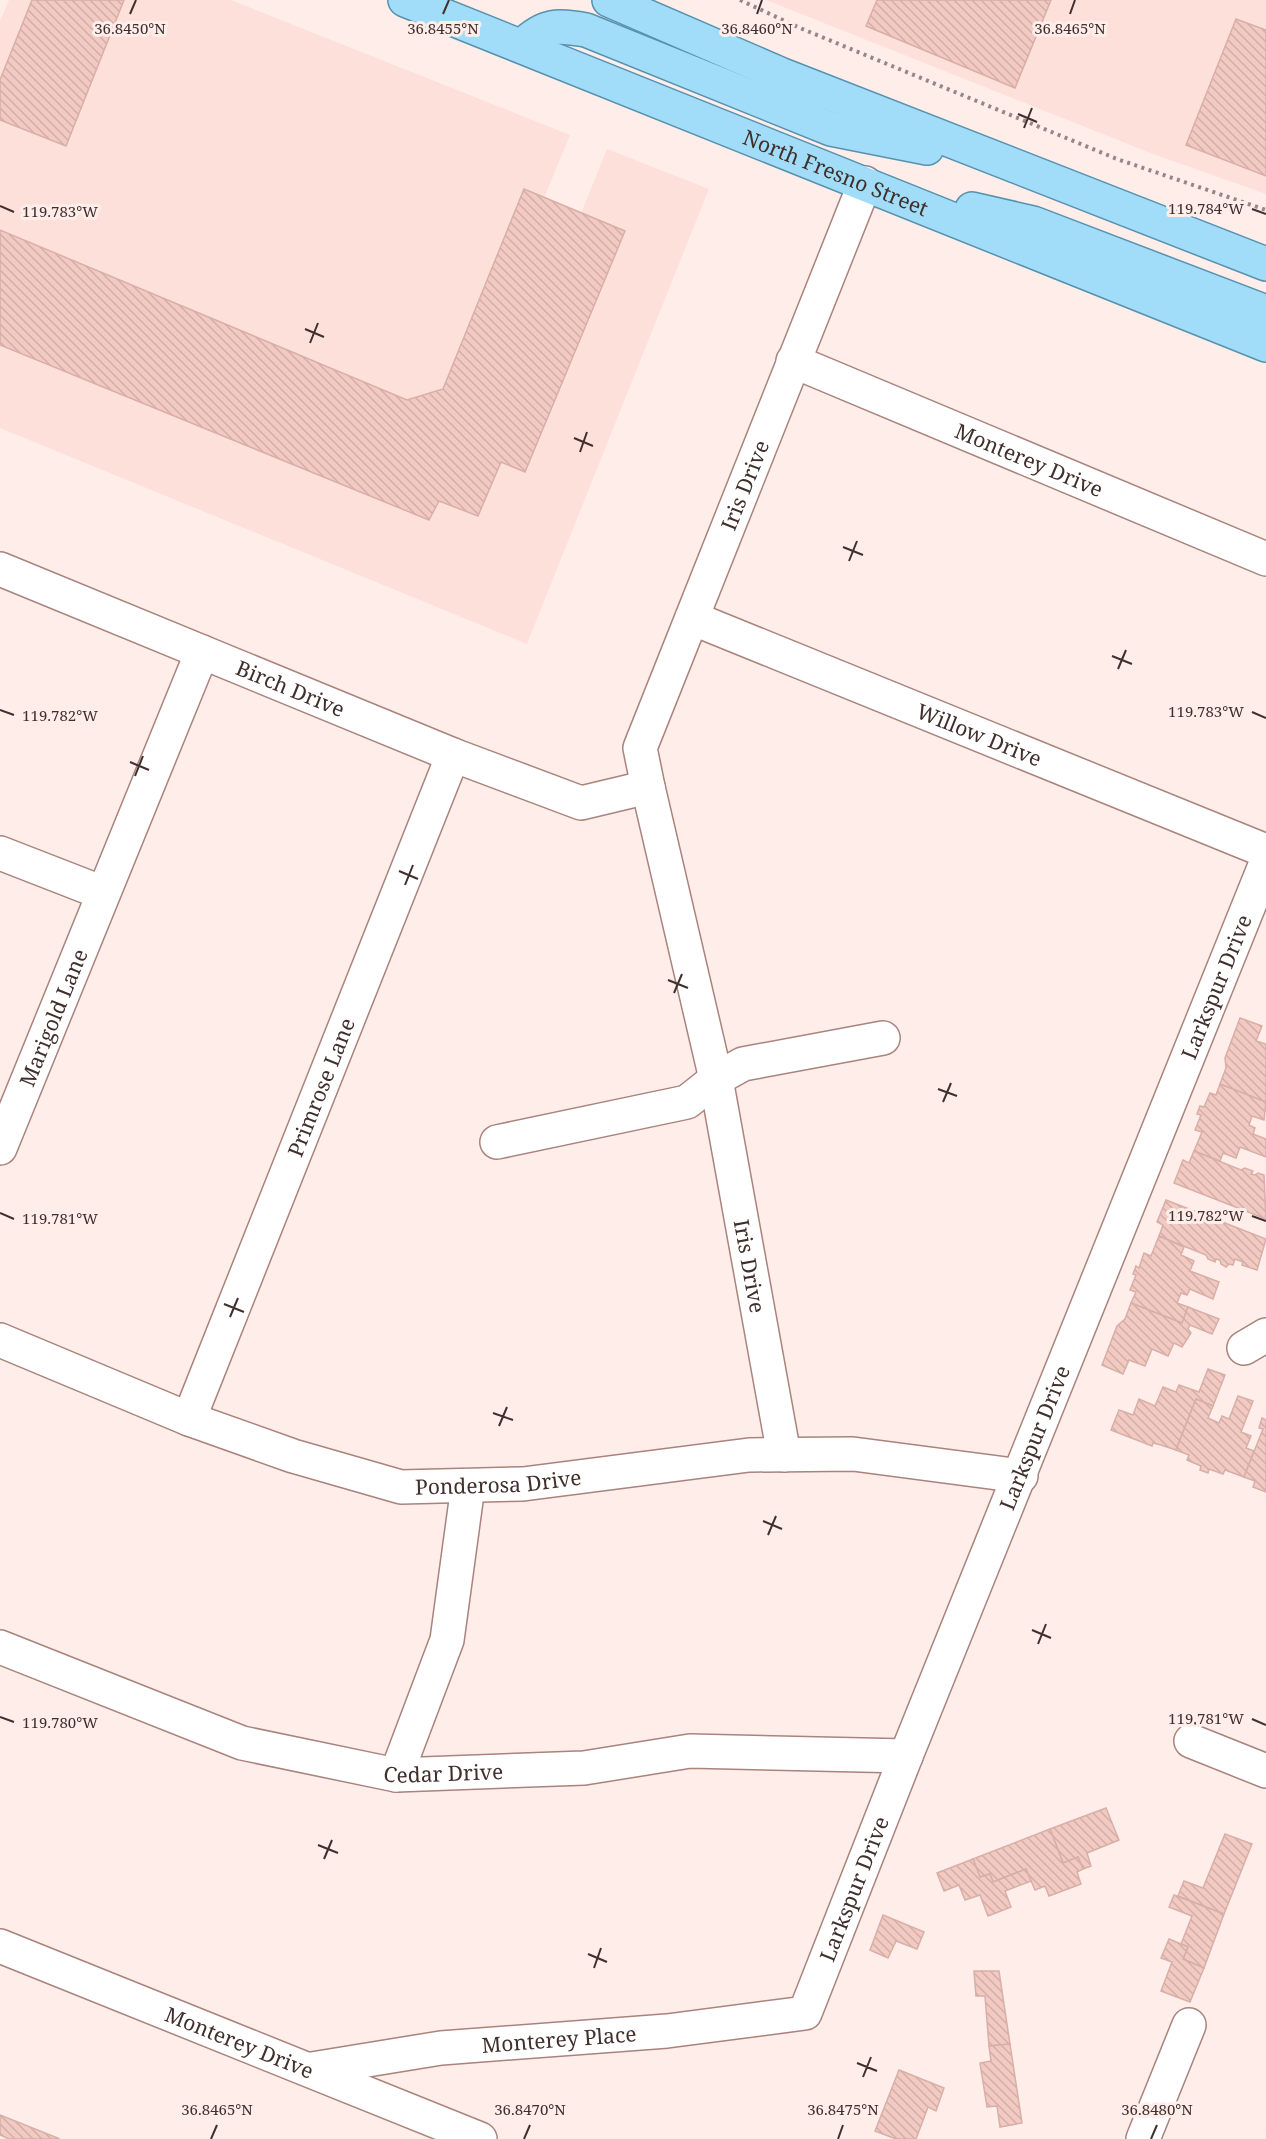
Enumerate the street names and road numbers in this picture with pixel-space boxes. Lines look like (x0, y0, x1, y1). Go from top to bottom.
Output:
street label: North Fresno Street (739, 123, 932, 222)
street label: Monterey Drive (951, 416, 1107, 503)
street label: Iris Drive (714, 436, 775, 534)
street label: Birch Drive (232, 653, 349, 723)
street label: Willow Drive (912, 697, 1046, 773)
street label: Larkspur Drive (1174, 910, 1258, 1063)
street label: Marigold Lane (13, 944, 94, 1090)
street label: Primrose Lane (281, 1014, 361, 1161)
street label: Iris Drive (728, 1217, 772, 1315)
street label: Larkspur Drive (993, 1361, 1076, 1514)
street label: Ponderosa Drive (415, 1463, 583, 1501)
street label: Cedar Drive (381, 1757, 504, 1789)
street label: Larkspur Drive (813, 1812, 895, 1965)
street label: Monterey Drive (161, 2000, 318, 2085)
street label: Monterey Place (481, 2019, 637, 2059)

